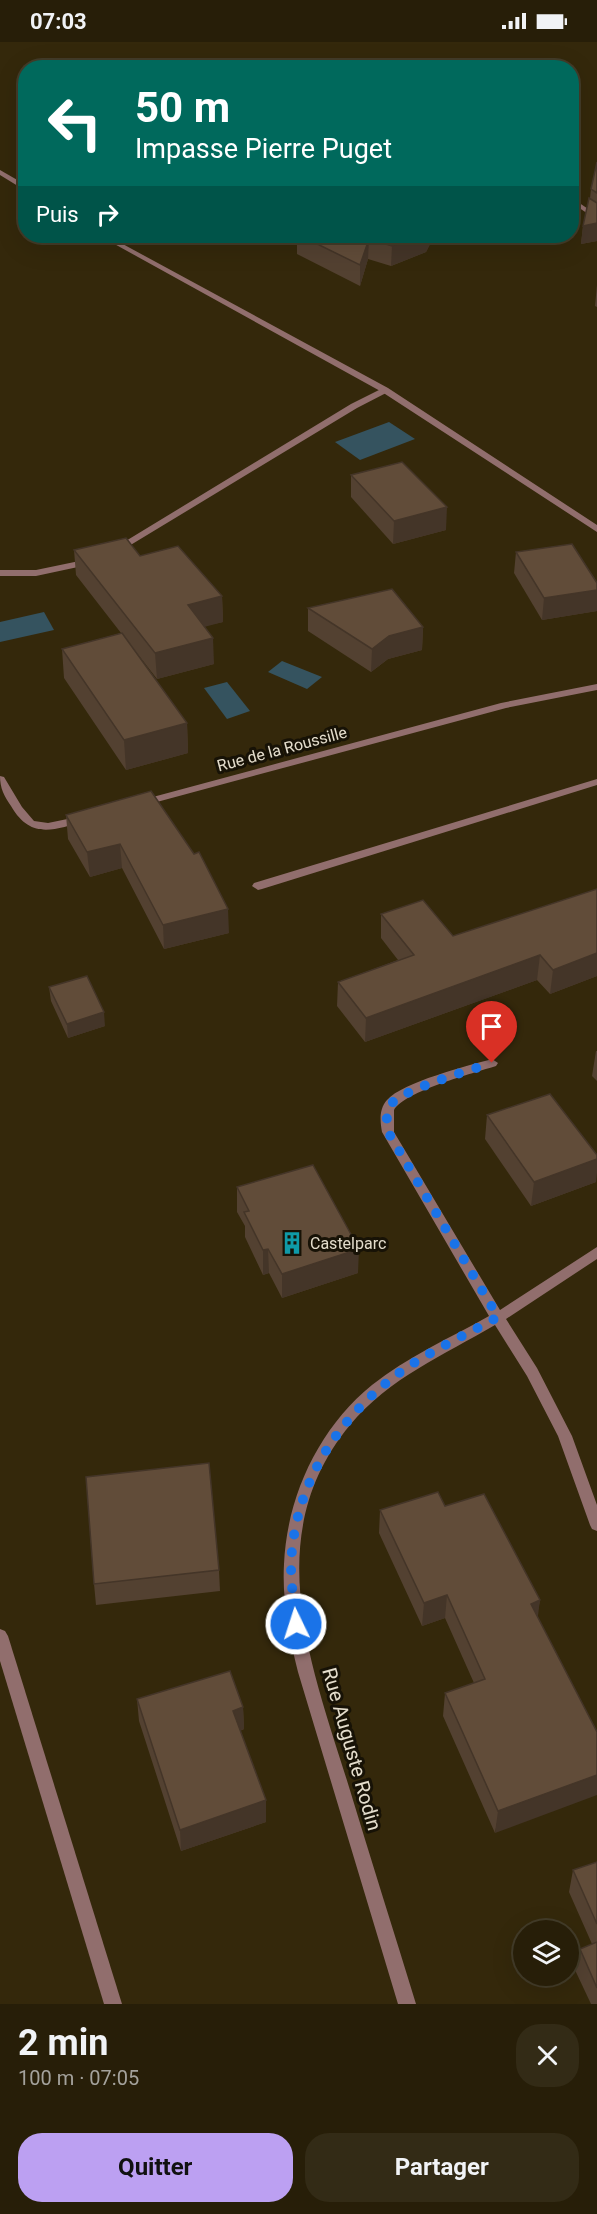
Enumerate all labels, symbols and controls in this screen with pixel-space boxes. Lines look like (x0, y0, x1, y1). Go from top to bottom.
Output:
text: 07:03 (30, 9, 87, 34)
text: 50 m (135, 83, 230, 132)
icon: left (36, 84, 114, 162)
text: Impasse Pierre Puget (135, 133, 392, 165)
icon: right (91, 198, 124, 231)
text: Puis (36, 202, 79, 227)
street label: Rue de la Roussille (215, 723, 349, 775)
pin (466, 1001, 517, 1063)
icon: arrive (475, 1010, 508, 1043)
building icon: Castelparc (279, 1230, 305, 1256)
place label: Castelparc (310, 1234, 386, 1253)
position arrow (264, 1592, 328, 1656)
street label: Rue Auguste Rodin (317, 1665, 387, 1833)
map controls (513, 1920, 579, 1986)
button: layers (513, 1920, 579, 1986)
text: 2 min (18, 2022, 109, 2064)
button: close (516, 2024, 579, 2087)
text: 100 m · 07:05 (18, 2066, 139, 2090)
button: Quitter (18, 2133, 293, 2202)
button: Partager (305, 2133, 579, 2202)

